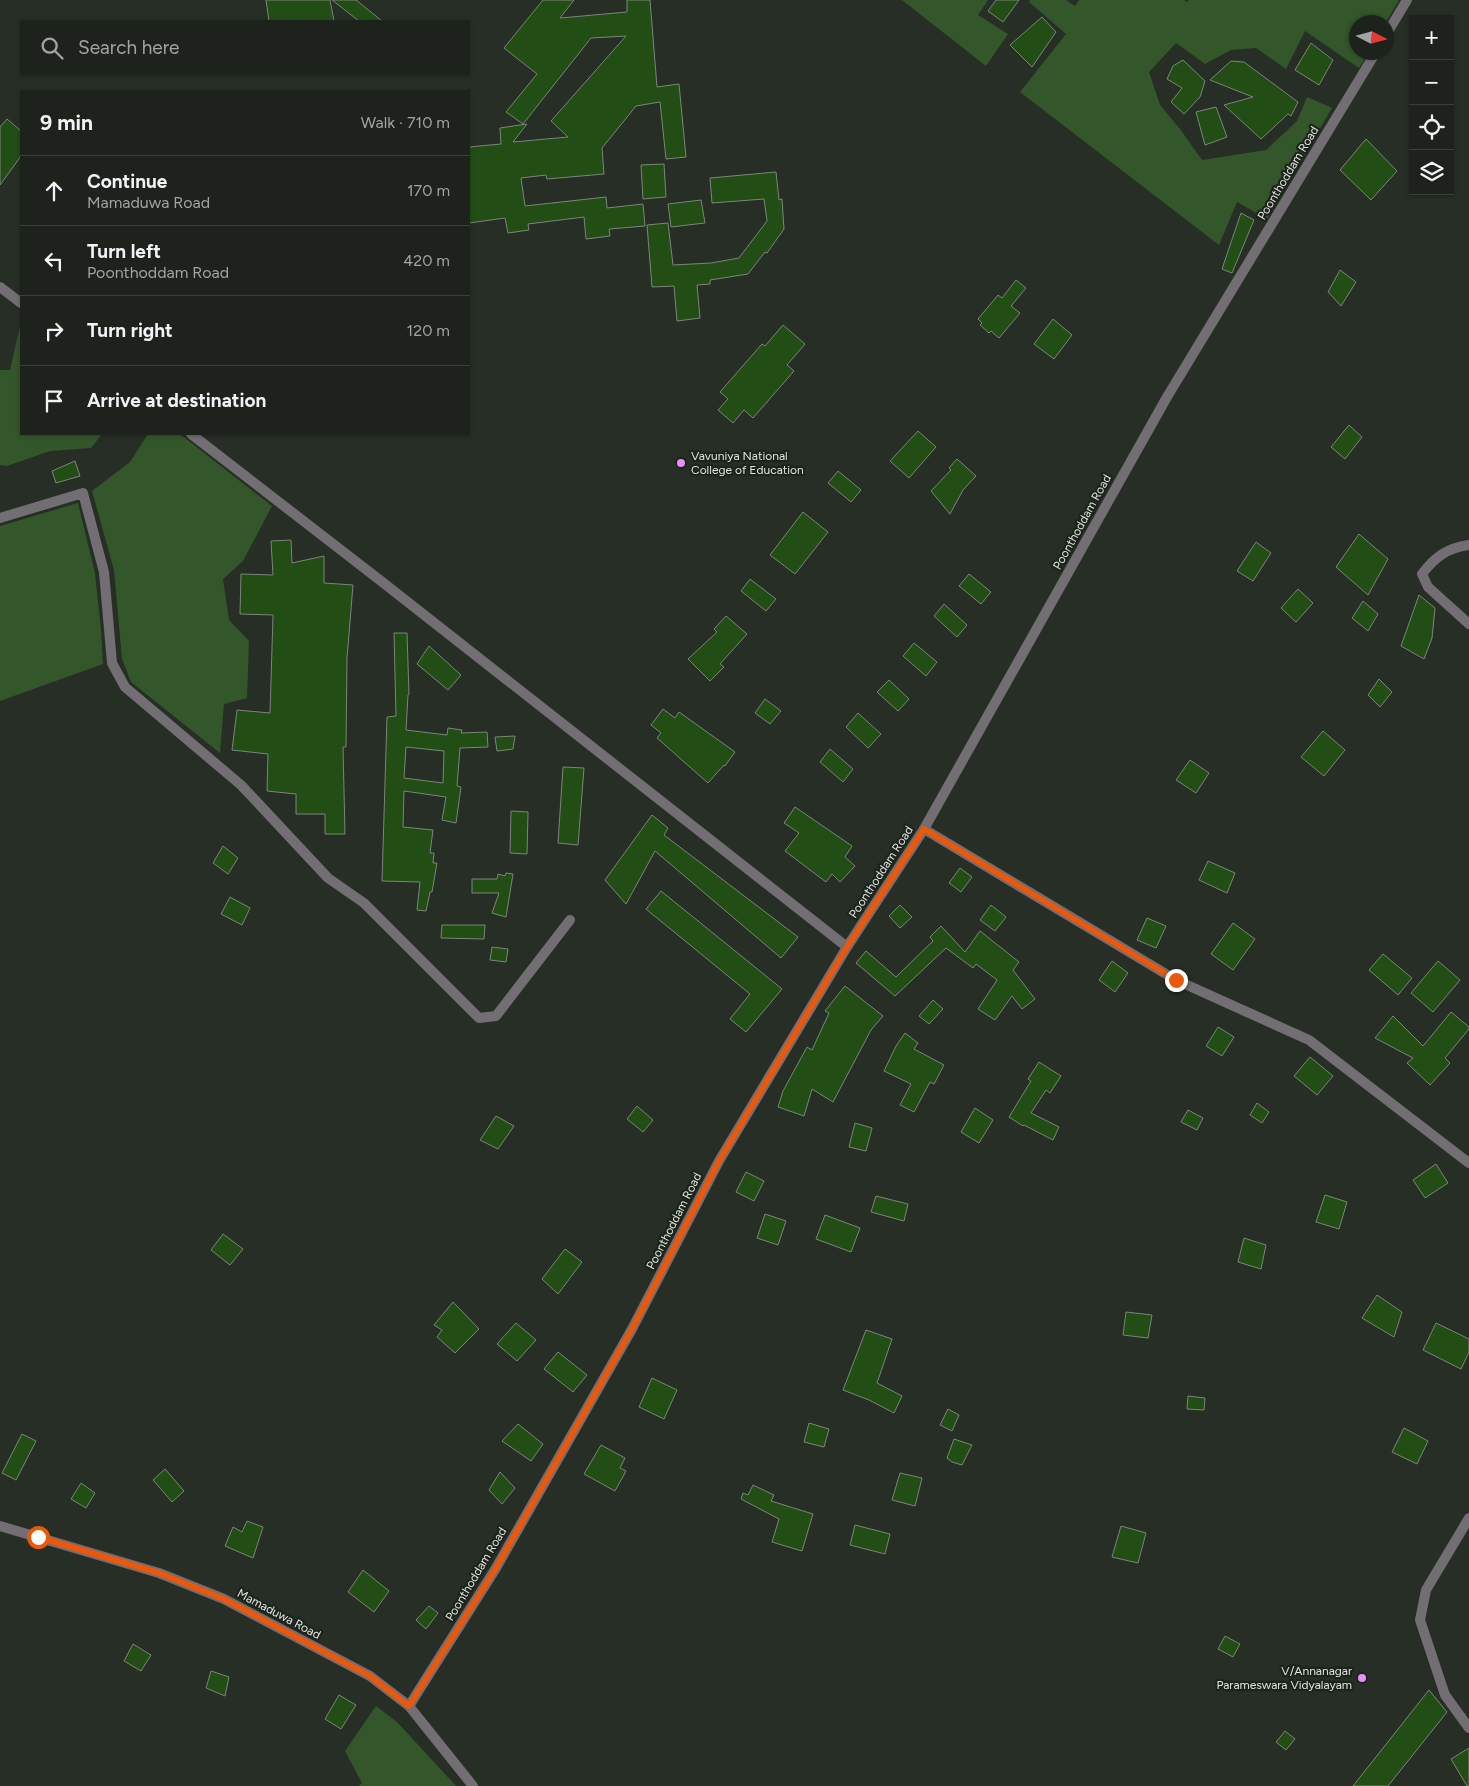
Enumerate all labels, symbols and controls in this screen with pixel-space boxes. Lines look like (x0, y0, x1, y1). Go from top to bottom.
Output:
north arrow (1349, 15, 1394, 60)
map controls (1409, 15, 1454, 195)
button: + (1409, 15, 1454, 60)
search box (20, 20, 470, 75)
icon: search (38, 34, 66, 62)
text: Search here (78, 36, 180, 59)
button: − (1409, 60, 1454, 105)
button: locate (1409, 105, 1454, 150)
text: 9 min (40, 110, 93, 135)
text: Walk · 710 m (361, 113, 450, 132)
street label: Poonthoddam Road (1255, 124, 1321, 222)
button: layers (1409, 150, 1454, 195)
text: Continue (87, 170, 167, 193)
icon: ahead (40, 177, 68, 205)
text: 170 m (407, 181, 450, 200)
text: Mamaduwa Road (87, 193, 210, 212)
text: Turn left (87, 240, 161, 263)
icon: left (40, 247, 68, 275)
text: 420 m (403, 251, 450, 270)
text: Poonthoddam Road (87, 263, 229, 282)
icon: right (40, 317, 68, 345)
text: Turn right (87, 319, 173, 342)
text: 120 m (407, 321, 450, 340)
icon: arrive (40, 387, 68, 415)
text: Arrive at destination (87, 389, 266, 412)
place label: Vavuniya National College of Education (691, 449, 804, 477)
marker: Vavuniya National College of Education (675, 457, 687, 469)
street label: Poonthoddam Road (1050, 472, 1114, 572)
street label: Poonthoddam Road (846, 823, 916, 921)
route end (1165, 969, 1188, 992)
street label: Poonthoddam Road (644, 1170, 704, 1272)
street label: Poonthoddam Road (443, 1525, 509, 1623)
route start (27, 1526, 50, 1549)
street label: Mamaduwa Road (235, 1586, 323, 1642)
place label: V/Annanagar Parameswara Vidyalayam (1216, 1664, 1352, 1692)
marker: V/Annanagar Parameswara Vidyalayam (1356, 1672, 1368, 1684)

